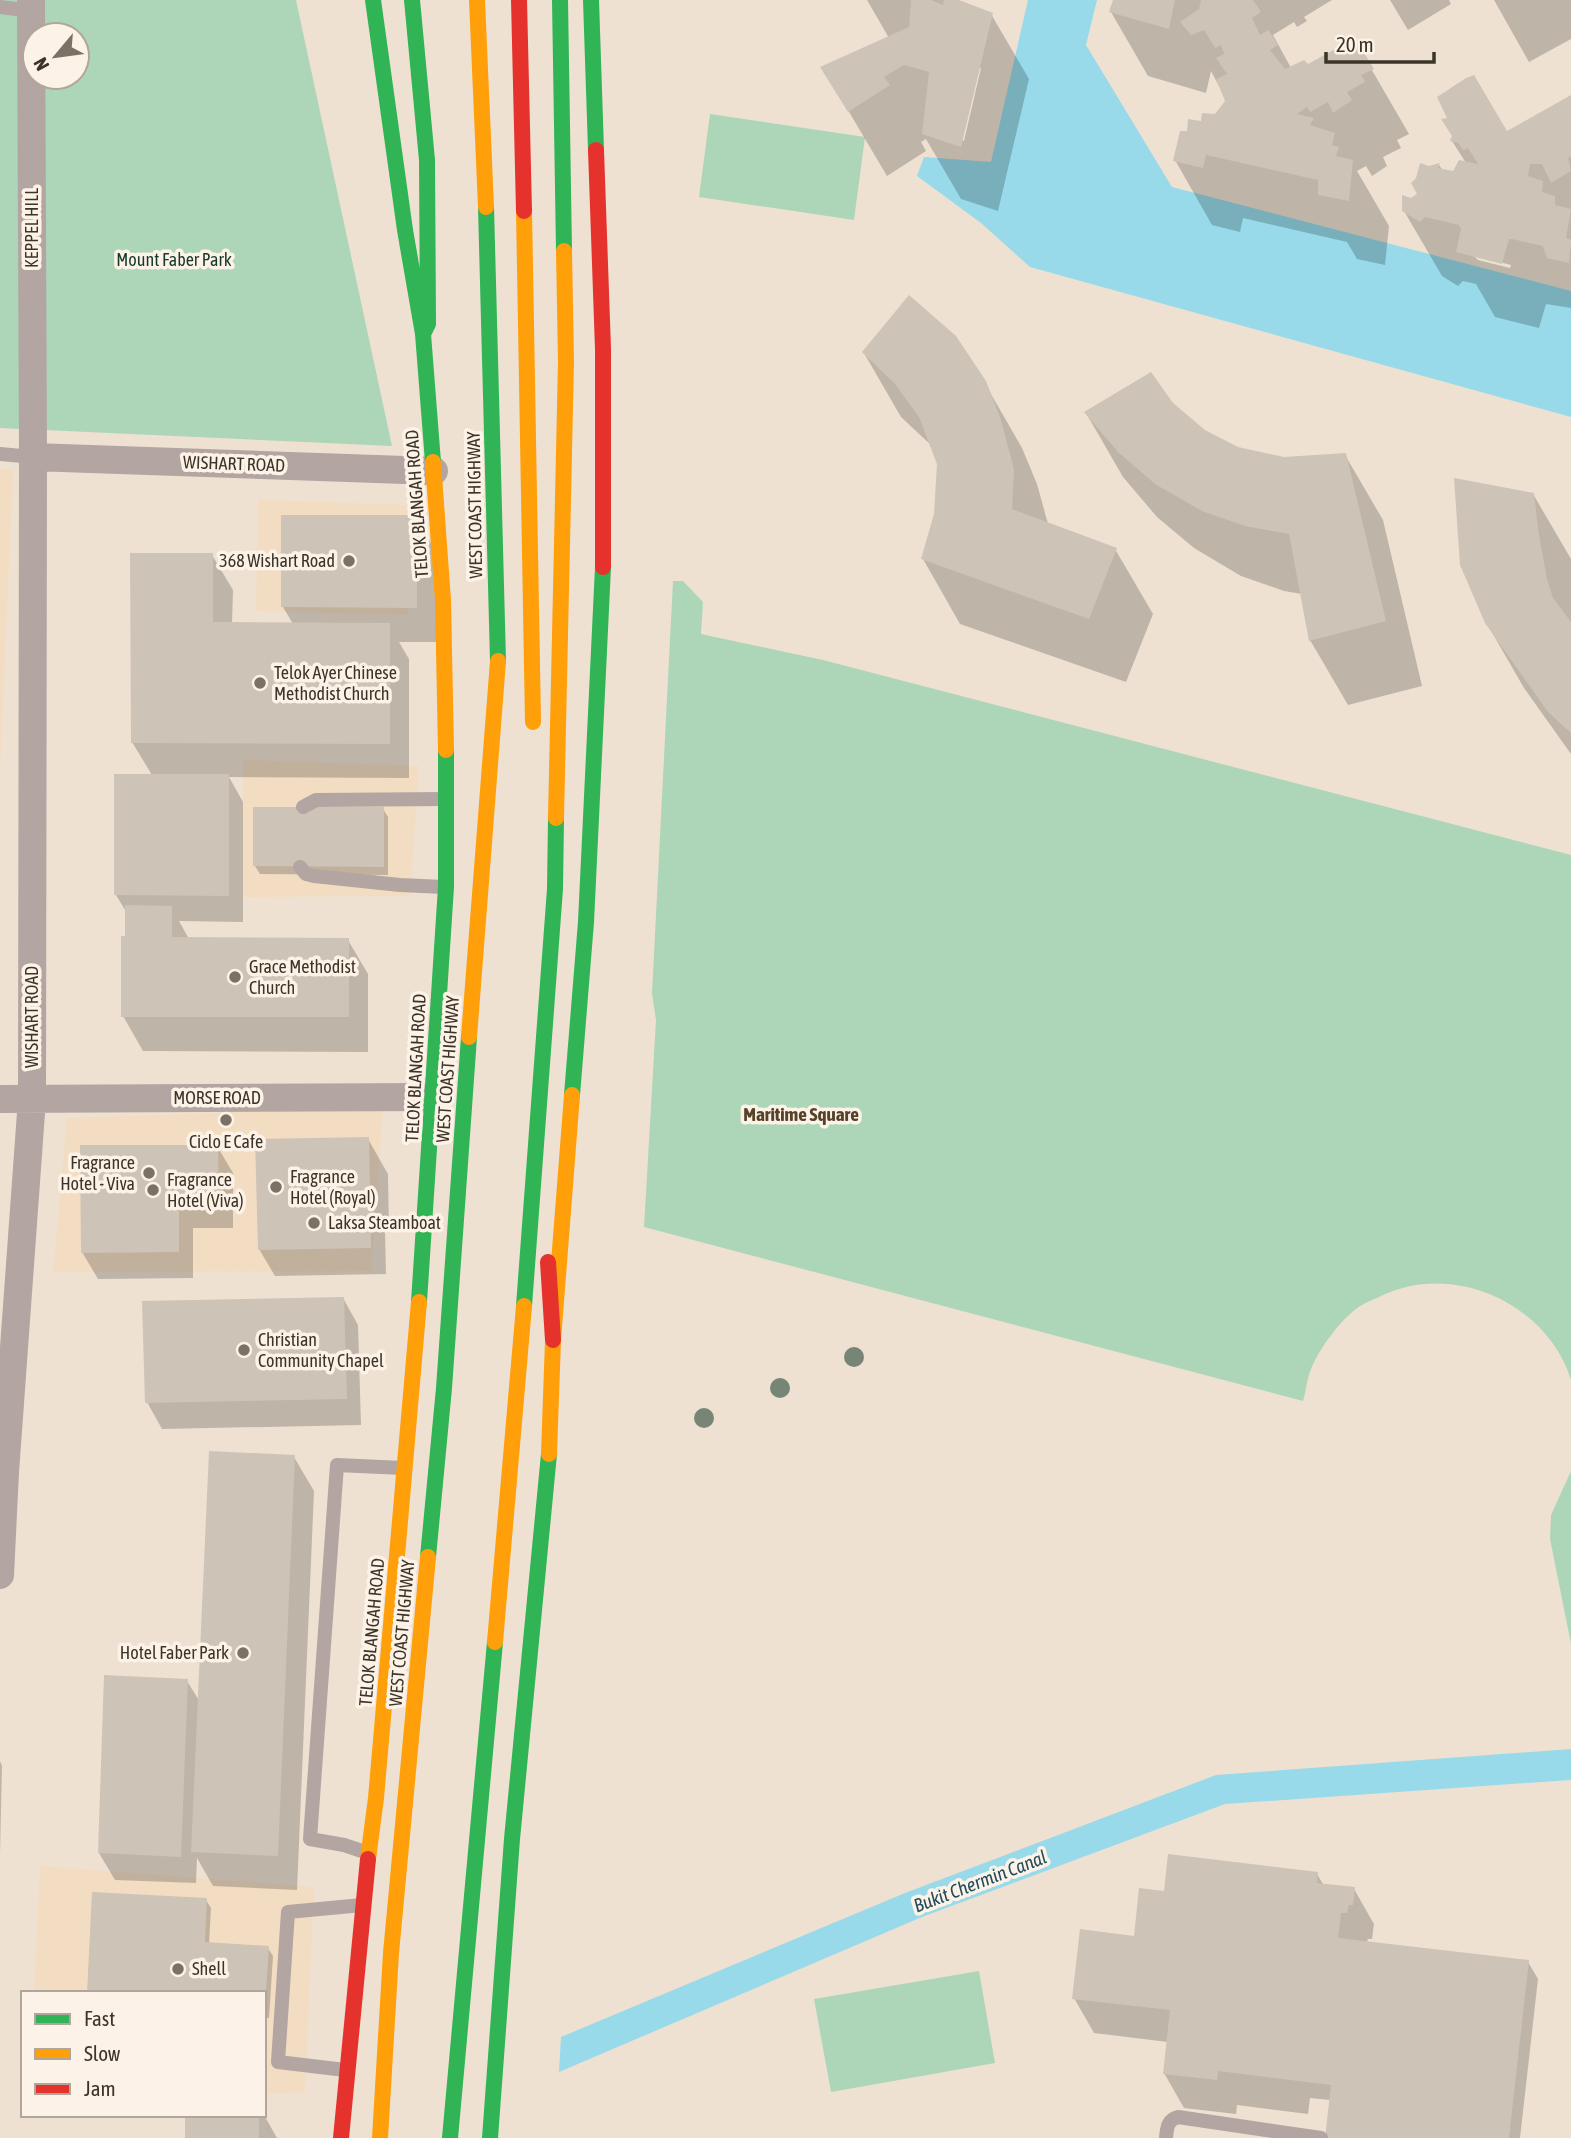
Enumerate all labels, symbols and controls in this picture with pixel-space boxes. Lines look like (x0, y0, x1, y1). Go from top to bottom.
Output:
north arrow (21, 21, 91, 91)
scale bar (1326, 21, 1434, 65)
text: 20 m (1336, 32, 1374, 56)
text: N (29, 54, 53, 74)
street label: KEPPEL HILL (21, 188, 42, 268)
park label: Mount Faber Park (116, 249, 232, 270)
street label: TELOK BLANGAH ROAD (401, 429, 432, 579)
street label: WEST COAST HIGHWAY (463, 431, 486, 579)
street label: WISHART ROAD (183, 451, 285, 476)
place label: 368 Wishart Road (219, 550, 335, 571)
marker: 368 Wishart Road (341, 553, 357, 569)
place label: Telok Ayer Chinese Methodist Church (274, 662, 397, 704)
marker: Telok Ayer Chinese Methodist Church (252, 675, 268, 691)
place label: Grace Methodist Church (249, 956, 356, 998)
street label: WISHART ROAD (21, 966, 42, 1068)
marker: Grace Methodist Church (227, 969, 243, 985)
street label: TELOK BLANGAH ROAD (401, 993, 430, 1143)
street label: WEST COAST HIGHWAY (432, 995, 463, 1143)
street label: MORSE ROAD (173, 1087, 261, 1108)
district label: Maritime Square (743, 1103, 859, 1125)
marker: Ciclo E Cafe (218, 1112, 234, 1128)
place label: Ciclo E Cafe (189, 1131, 263, 1152)
place label: Fragrance Hotel - Viva (60, 1152, 135, 1194)
marker: Fragrance Hotel - Viva (141, 1165, 157, 1181)
place label: Fragrance Hotel (Royal) (290, 1166, 376, 1208)
place label: Fragrance Hotel (Viva) (167, 1169, 244, 1211)
marker: Fragrance Hotel (Royal) (268, 1179, 284, 1195)
marker: Fragrance Hotel (Viva) (145, 1182, 161, 1198)
place label: Laksa Steamboat (328, 1212, 441, 1233)
marker: Laksa Steamboat (306, 1215, 322, 1231)
place label: Christian Community Chapel (258, 1329, 384, 1371)
marker: Christian Community Chapel (236, 1342, 252, 1358)
street label: TELOK BLANGAH ROAD (355, 1557, 388, 1707)
street label: WEST COAST HIGHWAY (385, 1559, 418, 1707)
place label: Hotel Faber Park (120, 1642, 229, 1663)
marker: Hotel Faber Park (235, 1645, 251, 1661)
water label: Bukit Chermin Canal (910, 1846, 1050, 1916)
place label: Shell (192, 1958, 226, 1979)
marker: Shell (170, 1961, 186, 1977)
legend (21, 1991, 266, 2117)
text: Fast (84, 2006, 115, 2030)
text: Slow (84, 2041, 121, 2065)
text: Jam (84, 2076, 116, 2100)

